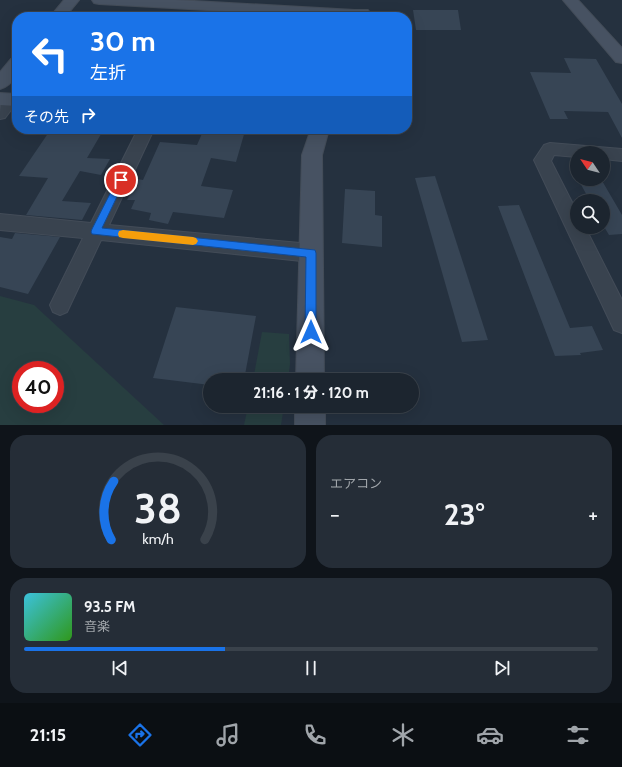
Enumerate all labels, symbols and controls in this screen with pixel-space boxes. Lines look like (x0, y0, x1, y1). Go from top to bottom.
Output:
text: 30 m (90, 24, 156, 58)
icon: left (24, 28, 76, 80)
text: 左折 (90, 62, 126, 84)
icon: right (77, 104, 99, 126)
text: その先 (24, 108, 69, 126)
north arrow (570, 146, 610, 186)
map controls (570, 146, 610, 234)
pin (104, 163, 138, 197)
icon: arrive (110, 169, 132, 191)
button: search (570, 194, 610, 234)
position arrow (290, 311, 332, 353)
speed limit sign: 40 (12, 361, 64, 413)
text: 21:16 · 1 分 · 120 m (253, 384, 369, 402)
text: エアコン (330, 475, 382, 491)
text: 38 (134, 482, 182, 532)
text: 23° (444, 496, 484, 533)
text: − (330, 501, 340, 528)
text: + (588, 501, 598, 528)
text: km/h (142, 529, 174, 547)
text: 93.5 FM (84, 598, 135, 616)
text: 音楽 (84, 618, 110, 634)
icon: previous (109, 657, 131, 679)
icon: pause (300, 657, 322, 679)
icon: next (491, 657, 513, 679)
icon: directions (126, 721, 154, 749)
icon: music (214, 721, 242, 749)
icon: phone (301, 721, 329, 749)
icon: climate (389, 721, 417, 749)
icon: car (476, 721, 504, 749)
icon: filters (564, 721, 592, 749)
text: 21:15 (30, 724, 66, 746)

